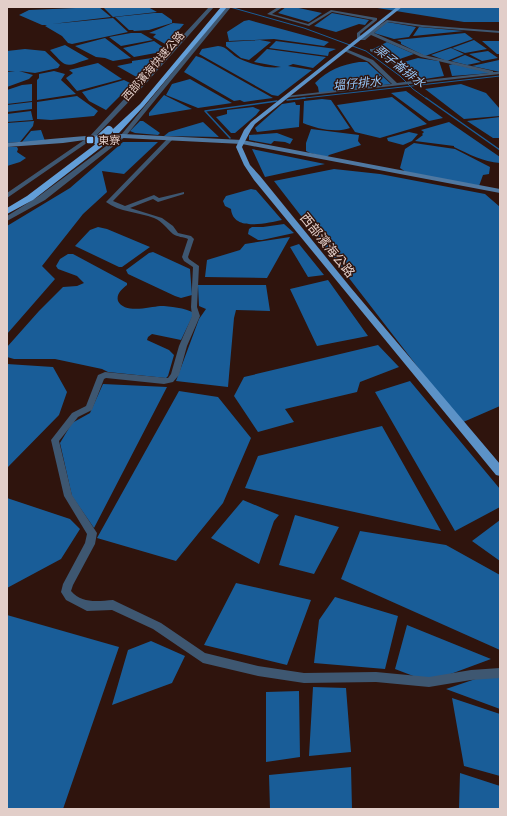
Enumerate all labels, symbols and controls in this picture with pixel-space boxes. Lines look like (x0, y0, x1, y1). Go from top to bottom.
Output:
street label: 西部濱海快速公路 (119, 28, 187, 104)
water label: 栗子崙排水 (372, 42, 429, 91)
water label: 塭仔排水 (332, 73, 383, 93)
place label: 東寮 (98, 133, 120, 147)
marker: 東寮 (85, 135, 95, 145)
street label: 西部濱海公路 (297, 210, 359, 280)

